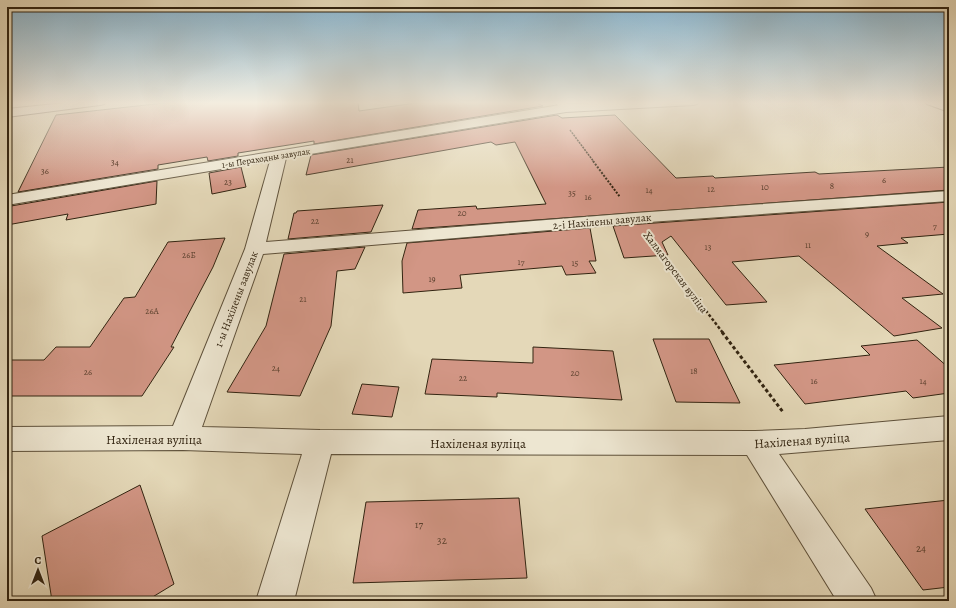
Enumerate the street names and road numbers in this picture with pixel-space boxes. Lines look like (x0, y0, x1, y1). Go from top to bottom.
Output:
street label: 1-ы Пераходны завулак (221, 145, 311, 171)
street label: 2-і Нахілены завулак (552, 210, 652, 233)
street label: Халмагорская вуліца (640, 228, 712, 317)
street label: 1-ы Нахілены завулак (211, 249, 262, 349)
street label: Нахіленая вуліца (754, 429, 850, 452)
street label: Нахіленая вуліца (106, 431, 202, 448)
street label: Нахіленая вуліца (430, 435, 526, 452)

